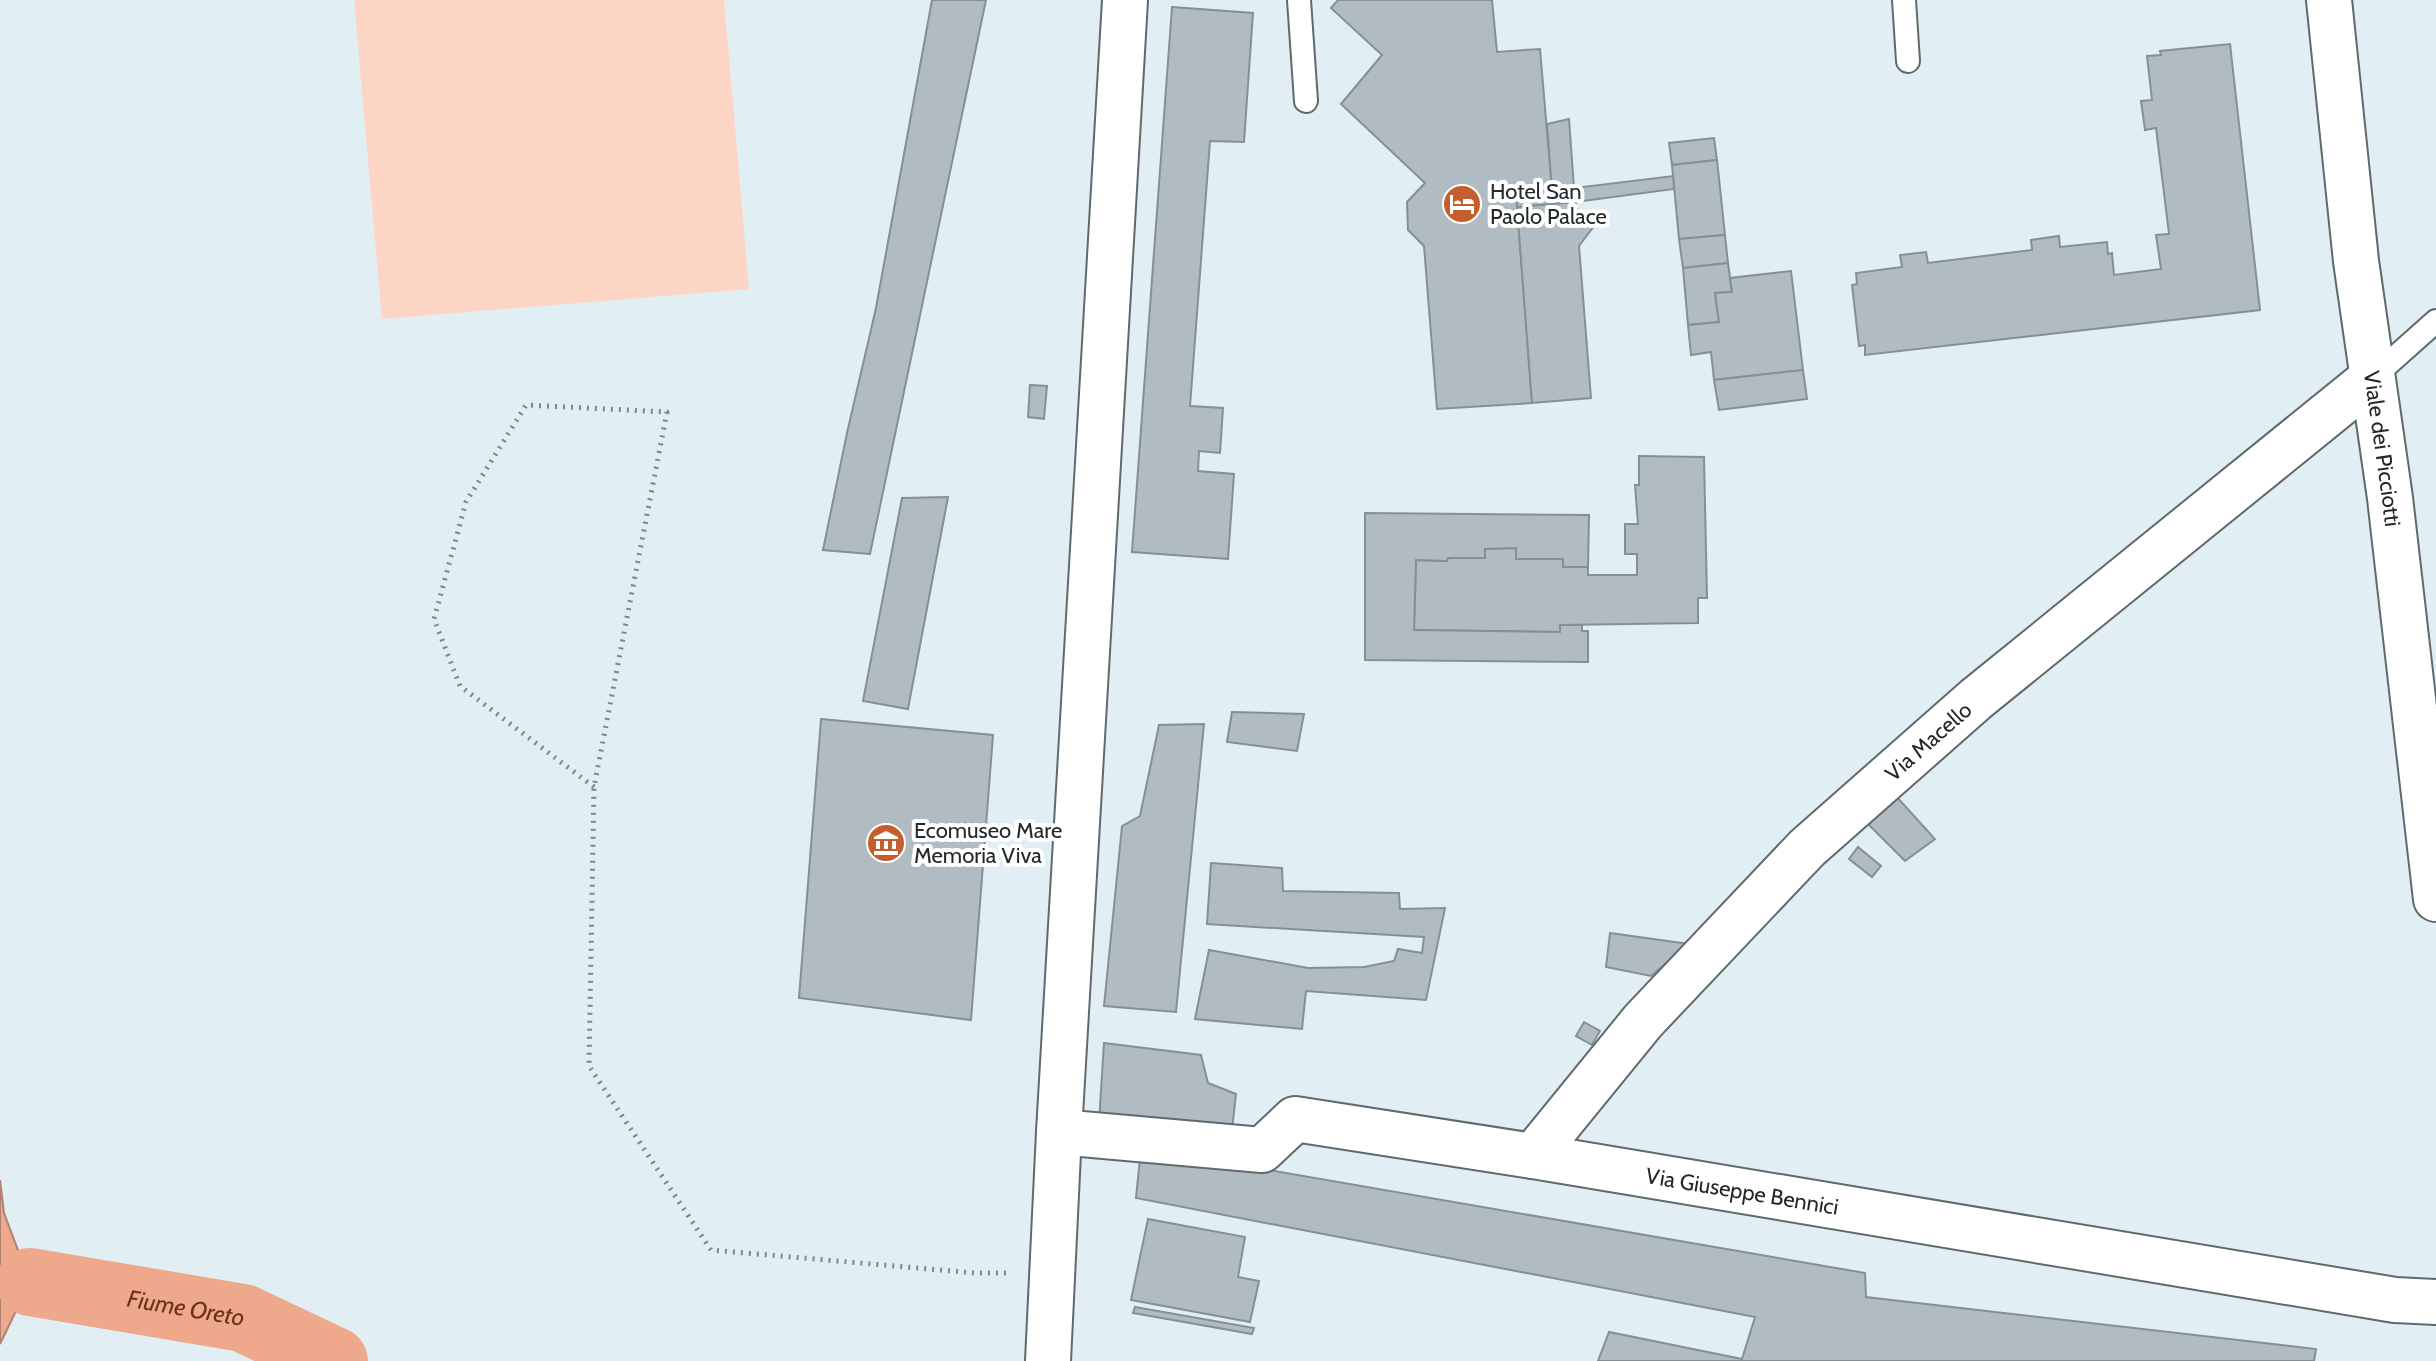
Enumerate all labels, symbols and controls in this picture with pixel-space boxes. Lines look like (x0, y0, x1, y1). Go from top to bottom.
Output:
place label: Hotel San Paolo Palace (1490, 178, 1607, 230)
hotel icon: Hotel San Paolo Palace (1441, 183, 1483, 225)
street label: Viale dei Picciotti (2358, 369, 2406, 528)
street label: Via Macello (1880, 696, 1977, 787)
place label: Ecomuseo Mare Memoria Viva (914, 817, 1062, 869)
museum icon: Ecomuseo Mare Memoria Viva (865, 822, 907, 864)
street label: Via Giuseppe Bennici (1644, 1162, 1840, 1221)
water label: Fiume Oreto (125, 1284, 247, 1332)

